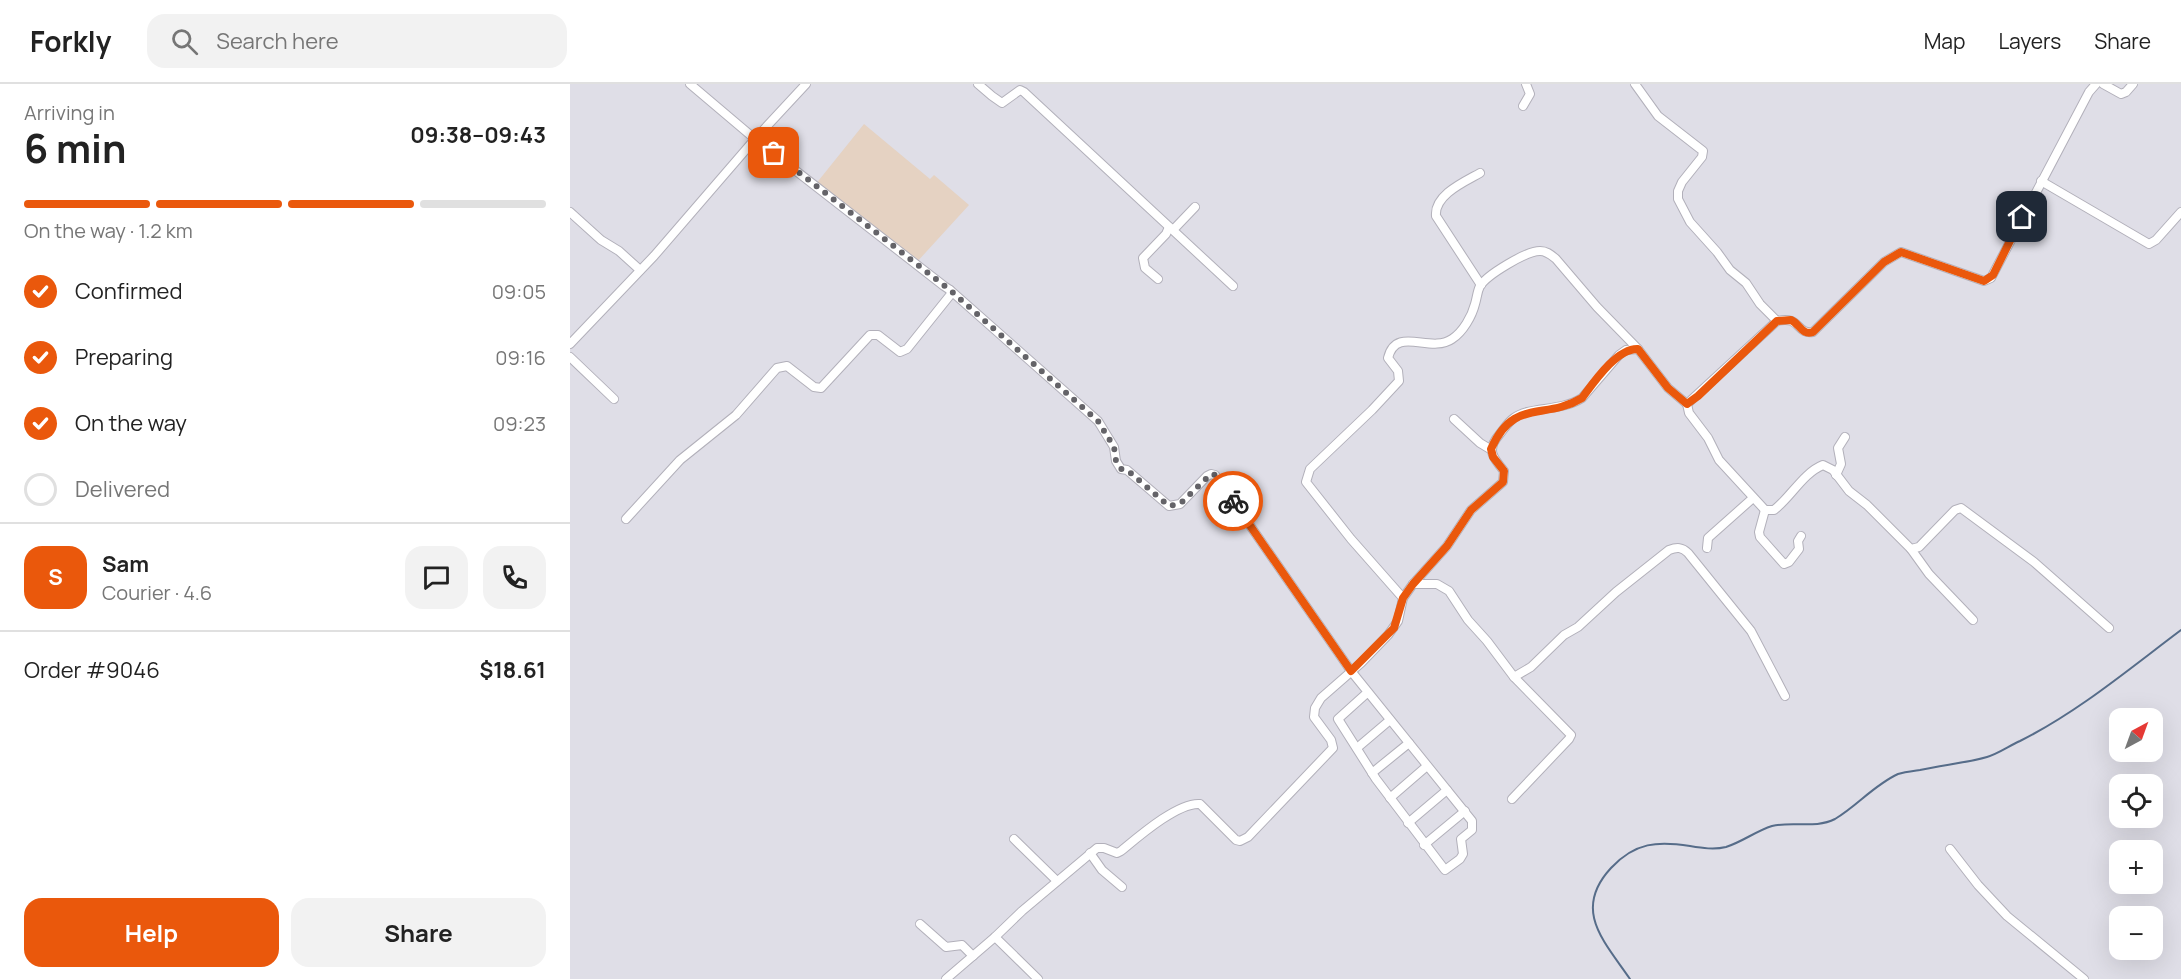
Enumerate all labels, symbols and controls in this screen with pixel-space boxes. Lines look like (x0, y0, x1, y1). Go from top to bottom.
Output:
search box (147, 14, 567, 68)
text: Forkly (30, 22, 111, 60)
icon: search (168, 25, 201, 58)
text: Search here (216, 26, 339, 56)
text: Map (1924, 27, 1965, 55)
text: Layers (1998, 27, 2061, 55)
text: Share (2094, 27, 2151, 55)
text: Arriving in (24, 99, 115, 126)
text: 09:38–09:43 (410, 120, 546, 150)
text: 6 min (24, 121, 126, 175)
pin (748, 127, 799, 178)
icon: bag (757, 136, 790, 169)
pin (1996, 191, 2047, 242)
icon: home (2005, 200, 2038, 233)
text: On the way · 1.2 km (24, 217, 193, 244)
icon: check (24, 275, 57, 308)
text: Confirmed (75, 276, 183, 306)
text: 09:05 (492, 278, 546, 305)
icon: check (24, 341, 57, 374)
text: Preparing (75, 342, 173, 372)
text: 09:16 (495, 344, 546, 371)
icon: check (24, 407, 57, 440)
text: On the way (75, 408, 187, 438)
text: 09:23 (493, 410, 546, 437)
courier (1203, 471, 1263, 531)
text: Delivered (75, 474, 170, 504)
icon: bike (1217, 485, 1250, 518)
button: chat (405, 546, 468, 609)
button: phone (483, 546, 546, 609)
text: Sam (102, 549, 149, 579)
text: S (48, 562, 63, 592)
text: Courier · 4.6 (102, 579, 212, 606)
text: Order #9046 (24, 655, 160, 685)
text: $18.61 (479, 655, 546, 685)
north arrow (2109, 708, 2163, 762)
map controls (2109, 708, 2163, 960)
button: locate (2109, 774, 2163, 828)
button: + (2109, 840, 2163, 894)
button: Help (24, 898, 279, 967)
button: Share (291, 898, 546, 967)
button: − (2109, 906, 2163, 960)

